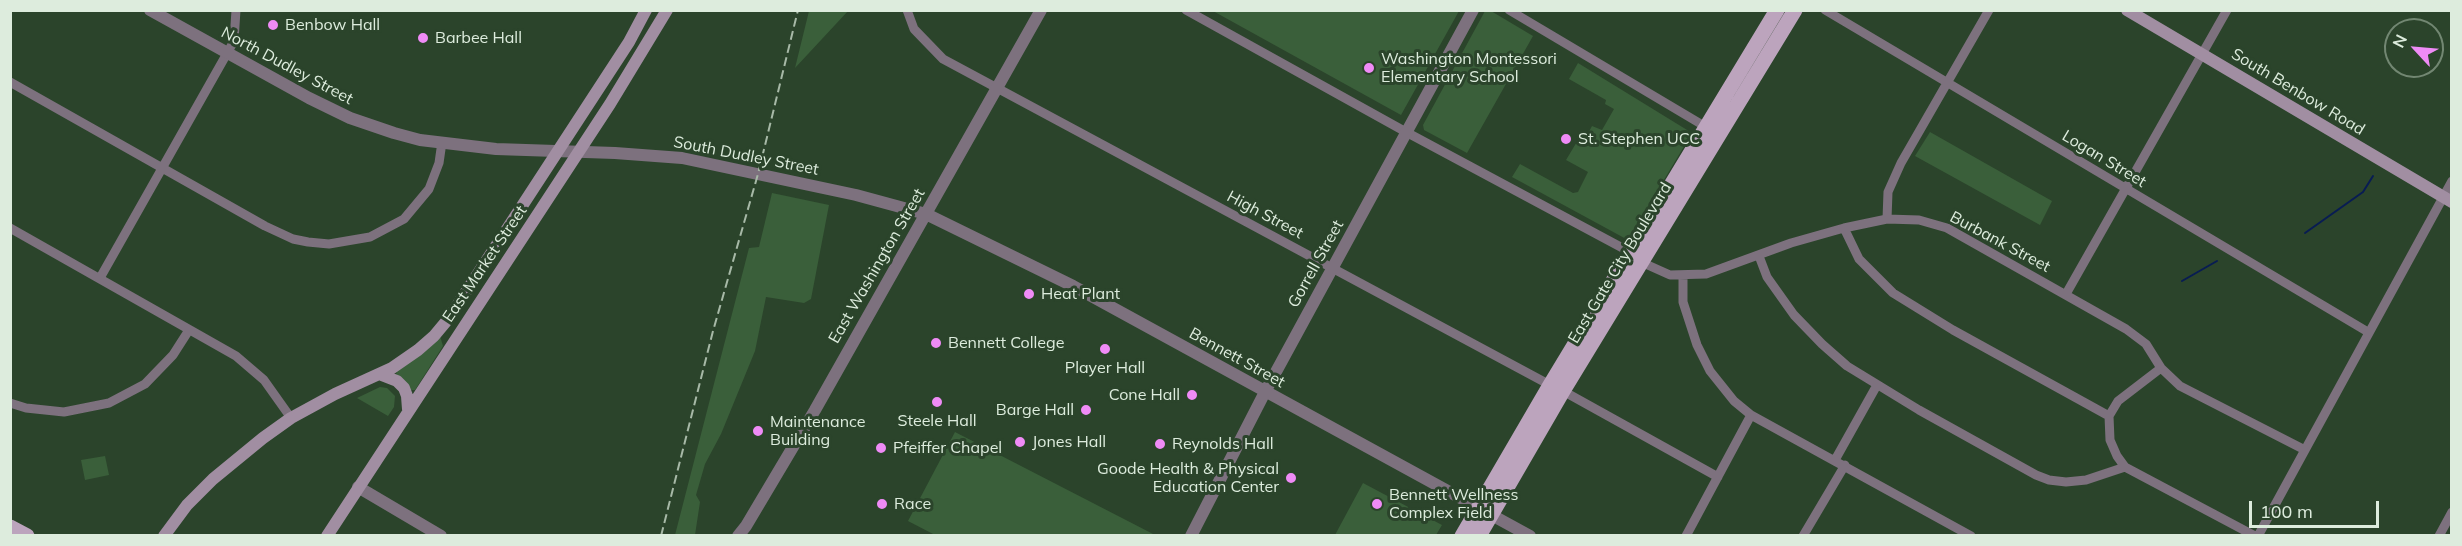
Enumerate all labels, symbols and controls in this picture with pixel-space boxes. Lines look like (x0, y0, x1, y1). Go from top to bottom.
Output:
place label: Benbow Hall (285, 15, 380, 35)
marker: Benbow Hall (266, 18, 280, 32)
north arrow (2384, 18, 2444, 78)
street label: North Dudley Street (218, 23, 356, 109)
place label: Barbee Hall (435, 28, 522, 48)
marker: Barbee Hall (416, 31, 430, 45)
text: N (2388, 31, 2411, 51)
street label: South Benbow Road (2228, 45, 2368, 139)
place label: Washington Montessori Elementary School (1381, 49, 1557, 87)
marker: Washington Montessori Elementary School (1362, 61, 1376, 75)
street label: Logan Street (2058, 126, 2150, 192)
place label: St. Stephen UCC (1578, 129, 1700, 149)
street label: South Dudley Street (672, 132, 820, 180)
marker: St. Stephen UCC (1559, 132, 1573, 146)
street label: East Gate City Boulevard (1564, 179, 1676, 347)
street label: East Washington Street (825, 185, 929, 347)
street label: High Street (1224, 187, 1306, 243)
street label: East Market Street (439, 202, 531, 326)
street label: Burbank Street (1946, 207, 2054, 277)
street label: Gorrell Street (1284, 217, 1348, 311)
place label: Heat Plant (1041, 284, 1120, 304)
marker: Heat Plant (1022, 287, 1036, 301)
street label: Bennett Street (1186, 324, 1288, 392)
place label: Bennett College (948, 333, 1064, 353)
marker: Bennett College (929, 336, 943, 350)
marker: Player Hall (1098, 342, 1112, 356)
place label: Player Hall (1065, 358, 1145, 378)
place label: Cone Hall (1109, 385, 1180, 405)
marker: Cone Hall (1185, 388, 1199, 402)
marker: Steele Hall (930, 395, 944, 409)
place label: Barge Hall (996, 400, 1074, 420)
marker: Barge Hall (1079, 403, 1093, 417)
place label: Steele Hall (897, 411, 977, 431)
place label: Maintenance Building (770, 412, 866, 450)
marker: Maintenance Building (751, 424, 765, 438)
place label: Jones Hall (1032, 432, 1106, 452)
place label: Reynolds Hall (1172, 434, 1273, 454)
marker: Jones Hall (1013, 435, 1027, 449)
marker: Reynolds Hall (1153, 437, 1167, 451)
place label: Pfeiffer Chapel (893, 438, 1002, 458)
marker: Pfeiffer Chapel (874, 441, 888, 455)
place label: Goode Health & Physical Education Center (1097, 459, 1279, 497)
marker: Goode Health & Physical Education Center (1284, 471, 1298, 485)
place label: Bennett Wellness Complex Field (1389, 485, 1518, 523)
scale bar (2252, 489, 2382, 527)
place label: Race (894, 494, 931, 514)
marker: Race (875, 497, 889, 511)
marker: Bennett Wellness Complex Field (1370, 497, 1384, 511)
text: 100 m (2260, 500, 2313, 523)

